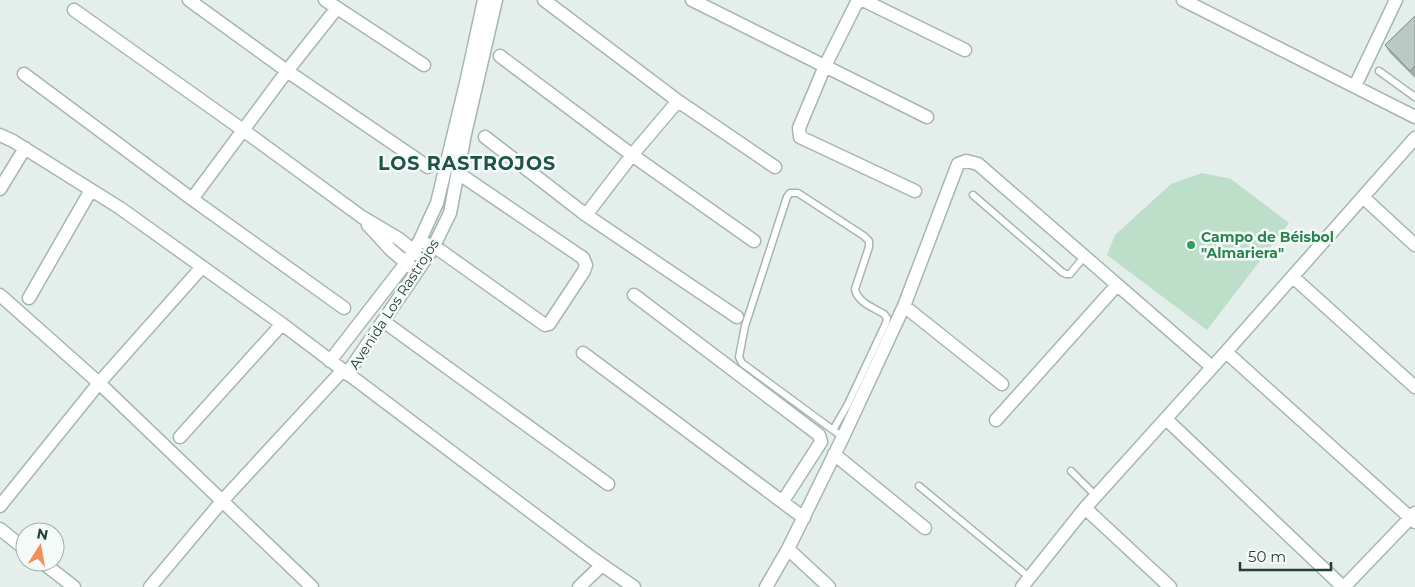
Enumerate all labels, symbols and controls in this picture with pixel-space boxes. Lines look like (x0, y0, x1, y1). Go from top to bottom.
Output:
district label: LOS RASTROJOS (378, 152, 556, 175)
place label: Campo de Béisbol "Almariera" (1201, 228, 1334, 262)
street label: Avenida Los Rastrojos (345, 235, 443, 373)
marker: Campo de Béisbol "Almariera" (1185, 239, 1197, 251)
north arrow (15, 522, 65, 572)
text: N (35, 524, 50, 544)
scale bar (1240, 540, 1331, 572)
text: 50 m (1248, 547, 1286, 566)

